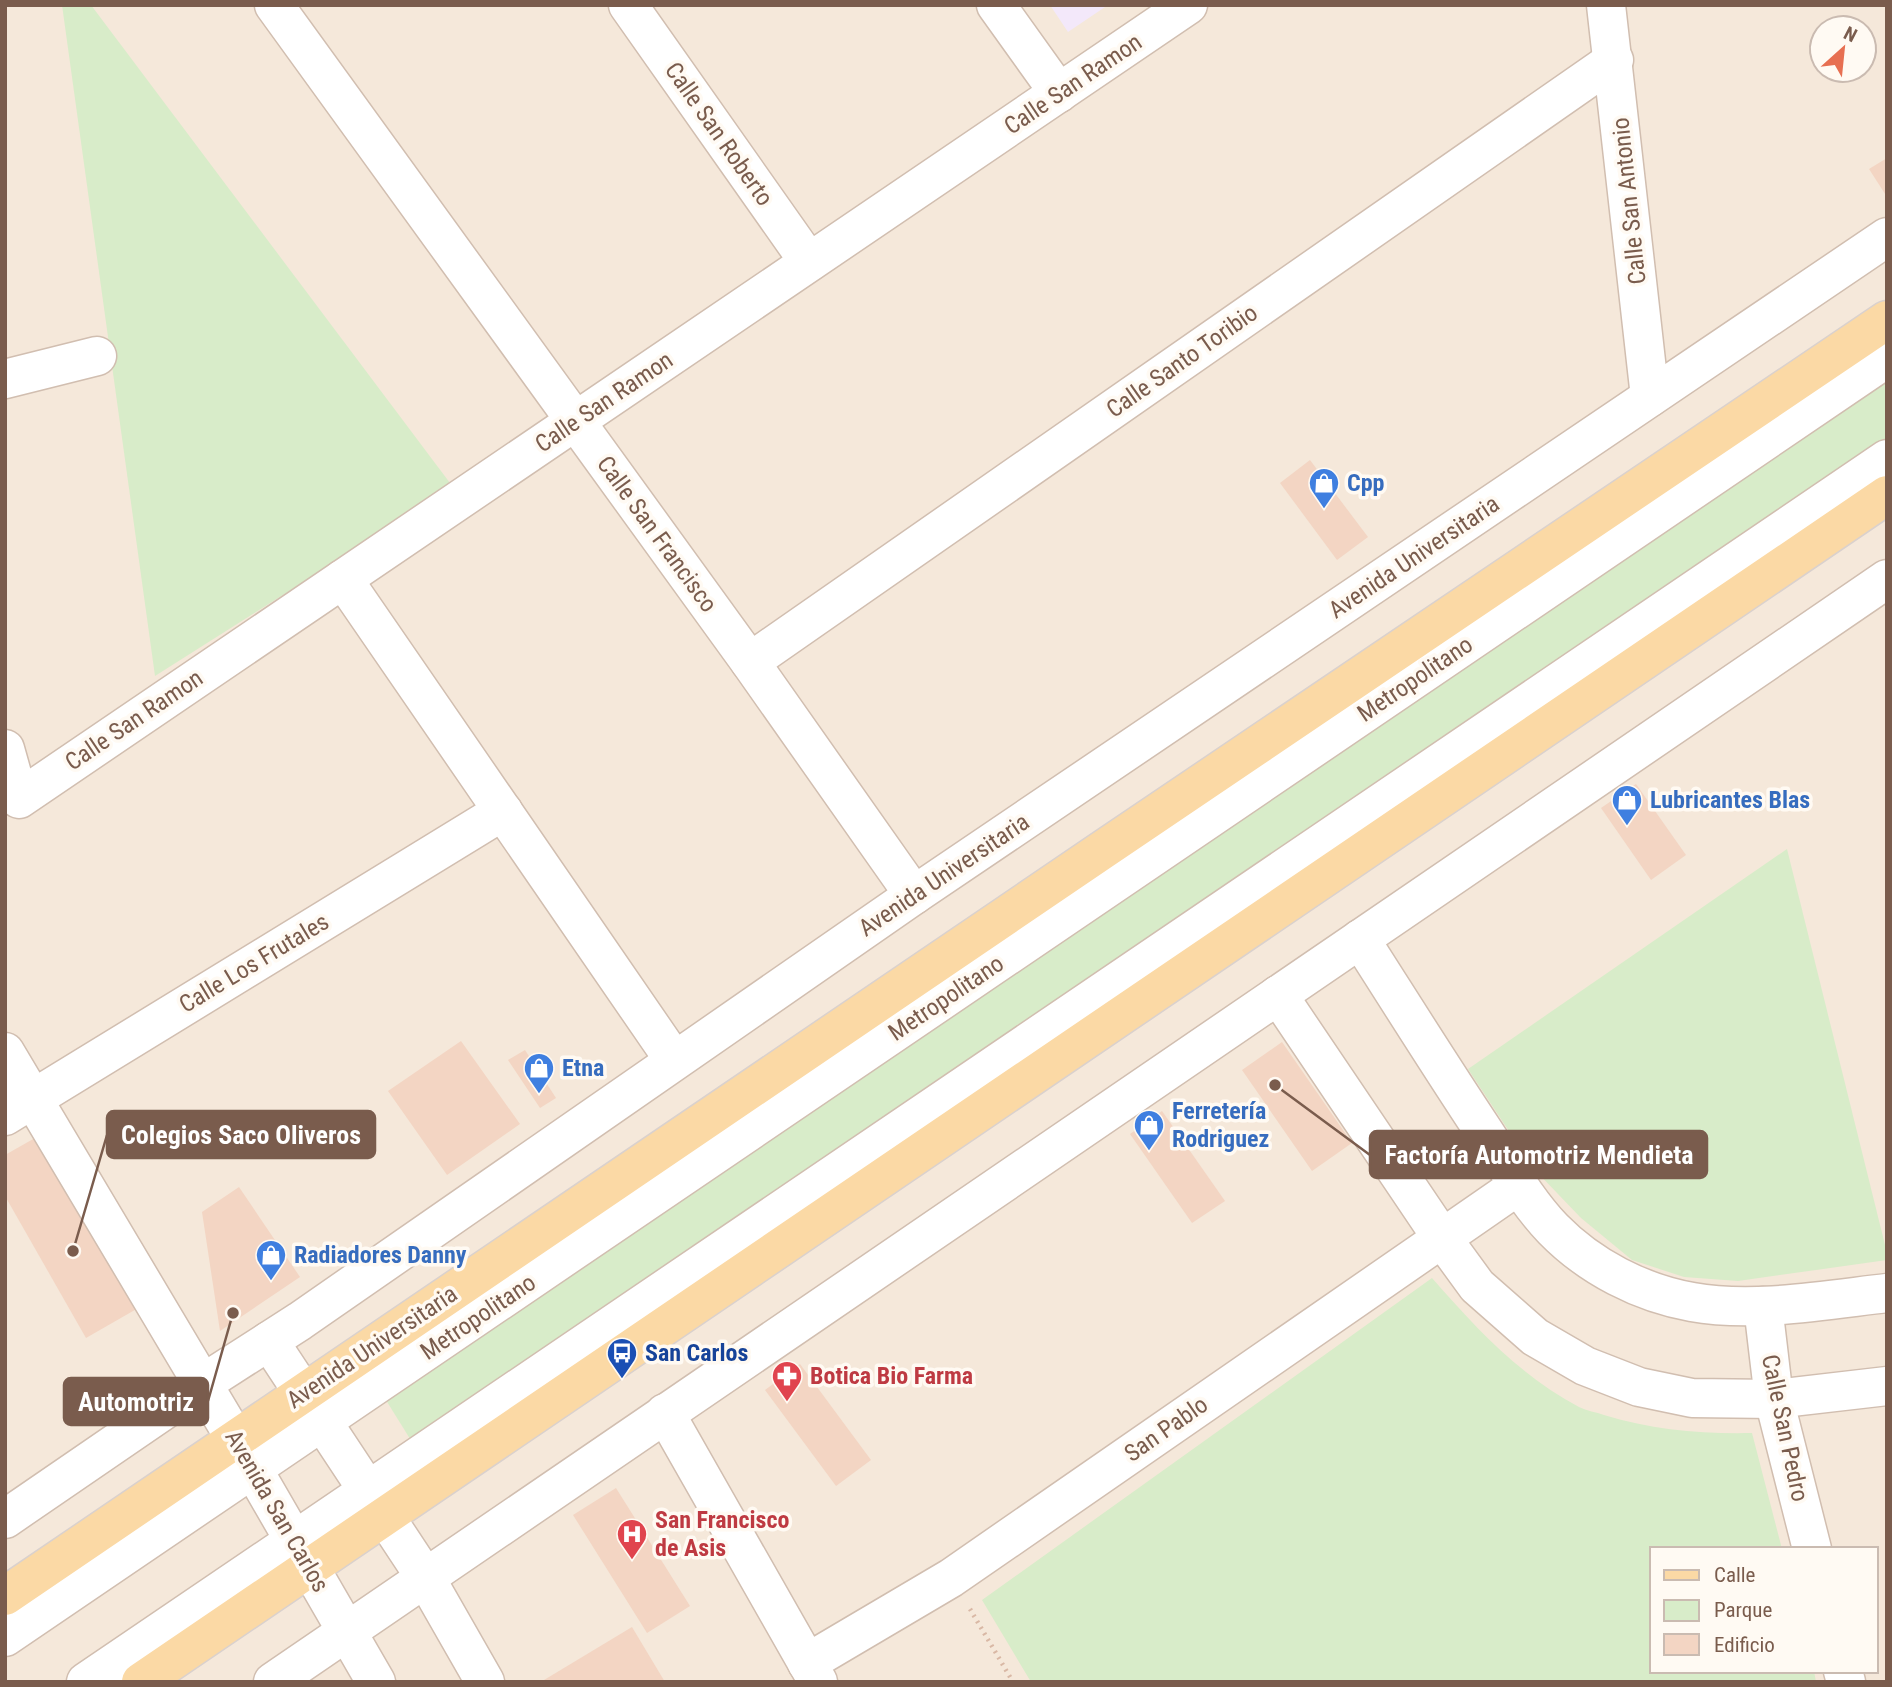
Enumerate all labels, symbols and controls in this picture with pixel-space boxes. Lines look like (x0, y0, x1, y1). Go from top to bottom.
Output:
north arrow (1808, 14, 1878, 84)
text: N (1840, 21, 1861, 47)
street label: Calle San Ramon (999, 28, 1147, 140)
street label: Calle San Roberto (659, 57, 779, 211)
street label: Calle San Antonio (1606, 116, 1652, 286)
street label: Calle Santo Toribio (1101, 298, 1263, 424)
street label: Calle San Ramon (530, 346, 678, 458)
street label: Calle San Francisco (591, 451, 723, 617)
shop icon: Cpp (1307, 466, 1341, 510)
place label: Cpp (1347, 469, 1385, 497)
street label: Avenida Universitaria (1324, 490, 1504, 624)
street label: Metropolitano (1352, 630, 1478, 728)
street label: Calle San Ramon (60, 664, 208, 776)
shop icon: Lubricantes Blas (1610, 783, 1644, 827)
place label: Lubricantes Blas (1650, 786, 1810, 814)
street label: Avenida Universitaria (854, 808, 1034, 942)
street label: Calle Los Frutales (174, 907, 334, 1019)
street label: Metropolitano (883, 949, 1009, 1047)
shop icon: Etna (522, 1051, 556, 1095)
place label: Etna (562, 1054, 604, 1082)
place label: Ferretería Rodriguez (1172, 1097, 1269, 1153)
shop icon: Ferretería Rodriguez (1132, 1108, 1166, 1152)
callout: Colegios Saco Oliveros (107, 1111, 375, 1158)
text: Colegios Saco Oliveros (121, 1120, 361, 1150)
callout: Factoría Automotriz Mendieta (1370, 1131, 1707, 1178)
text: Factoría Automotriz Mendieta (1384, 1140, 1694, 1170)
shop icon: Radiadores Danny (254, 1238, 288, 1282)
place label: Radiadores Danny (294, 1241, 467, 1269)
street label: Metropolitano (415, 1268, 541, 1366)
street label: Avenida Universitaria (282, 1280, 462, 1414)
bus stop icon: San Carlos (605, 1336, 639, 1380)
place label: San Carlos (645, 1339, 749, 1367)
street label: Calle San Pedro (1756, 1352, 1814, 1504)
pharmacy icon: Botica Bio Farma (770, 1359, 804, 1403)
place label: Botica Bio Farma (810, 1362, 973, 1390)
callout: Automotriz (64, 1378, 208, 1425)
text: Automotriz (78, 1387, 194, 1417)
street label: San Pablo (1119, 1390, 1213, 1468)
street label: Avenida San Carlos (219, 1425, 335, 1597)
place label: San Francisco de Asis (655, 1506, 789, 1562)
hospital icon: San Francisco de Asis (615, 1517, 649, 1561)
legend (1650, 1547, 1878, 1673)
text: Calle (1714, 1563, 1756, 1587)
text: Parque (1714, 1598, 1772, 1622)
text: Edificio (1714, 1633, 1775, 1657)

